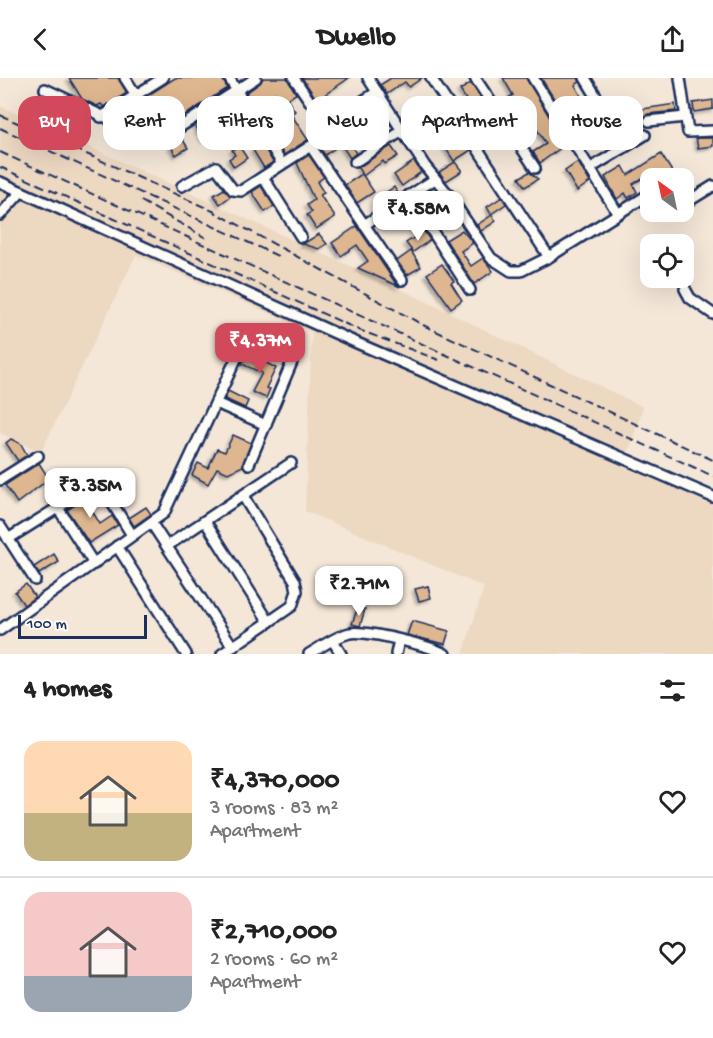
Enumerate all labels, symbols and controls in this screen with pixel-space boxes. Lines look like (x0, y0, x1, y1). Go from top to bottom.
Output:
icon: back (24, 23, 57, 56)
text: Dwello (317, 23, 396, 55)
icon: share (656, 23, 689, 56)
chip: Buy (18, 96, 91, 150)
chip: Rent (103, 96, 185, 150)
chip: Filters (197, 96, 294, 150)
chip: New (306, 96, 389, 150)
chip: Apartment (401, 96, 537, 150)
chip: House (549, 96, 643, 150)
north arrow (640, 168, 694, 222)
map controls (640, 168, 694, 288)
pin: ₹4.58M (369, 191, 467, 242)
text: ₹4.58M (387, 199, 449, 222)
button: locate (640, 234, 694, 288)
pin: ₹4.37M (211, 323, 309, 374)
text: ₹4.37M (229, 331, 291, 354)
pin: ₹3.35M (41, 468, 139, 519)
text: ₹3.35M (59, 476, 121, 499)
pin: ₹2.71M (310, 566, 408, 617)
text: ₹2.71M (329, 574, 389, 597)
scale bar (18, 612, 147, 640)
text: 100 m (27, 616, 67, 635)
icon: filters (656, 674, 689, 707)
text: 4 homes (24, 675, 111, 706)
icon: home (72, 765, 144, 837)
text: ₹4,370,000 (210, 767, 340, 798)
icon: heart (656, 785, 689, 818)
text: 3 rooms · 83 m² (210, 798, 338, 821)
text: Apartment (210, 821, 300, 844)
icon: home (72, 916, 144, 988)
text: ₹2,710,000 (210, 918, 337, 949)
icon: heart (656, 936, 689, 969)
text: 2 rooms · 60 m² (210, 949, 338, 972)
text: Apartment (210, 972, 300, 995)

